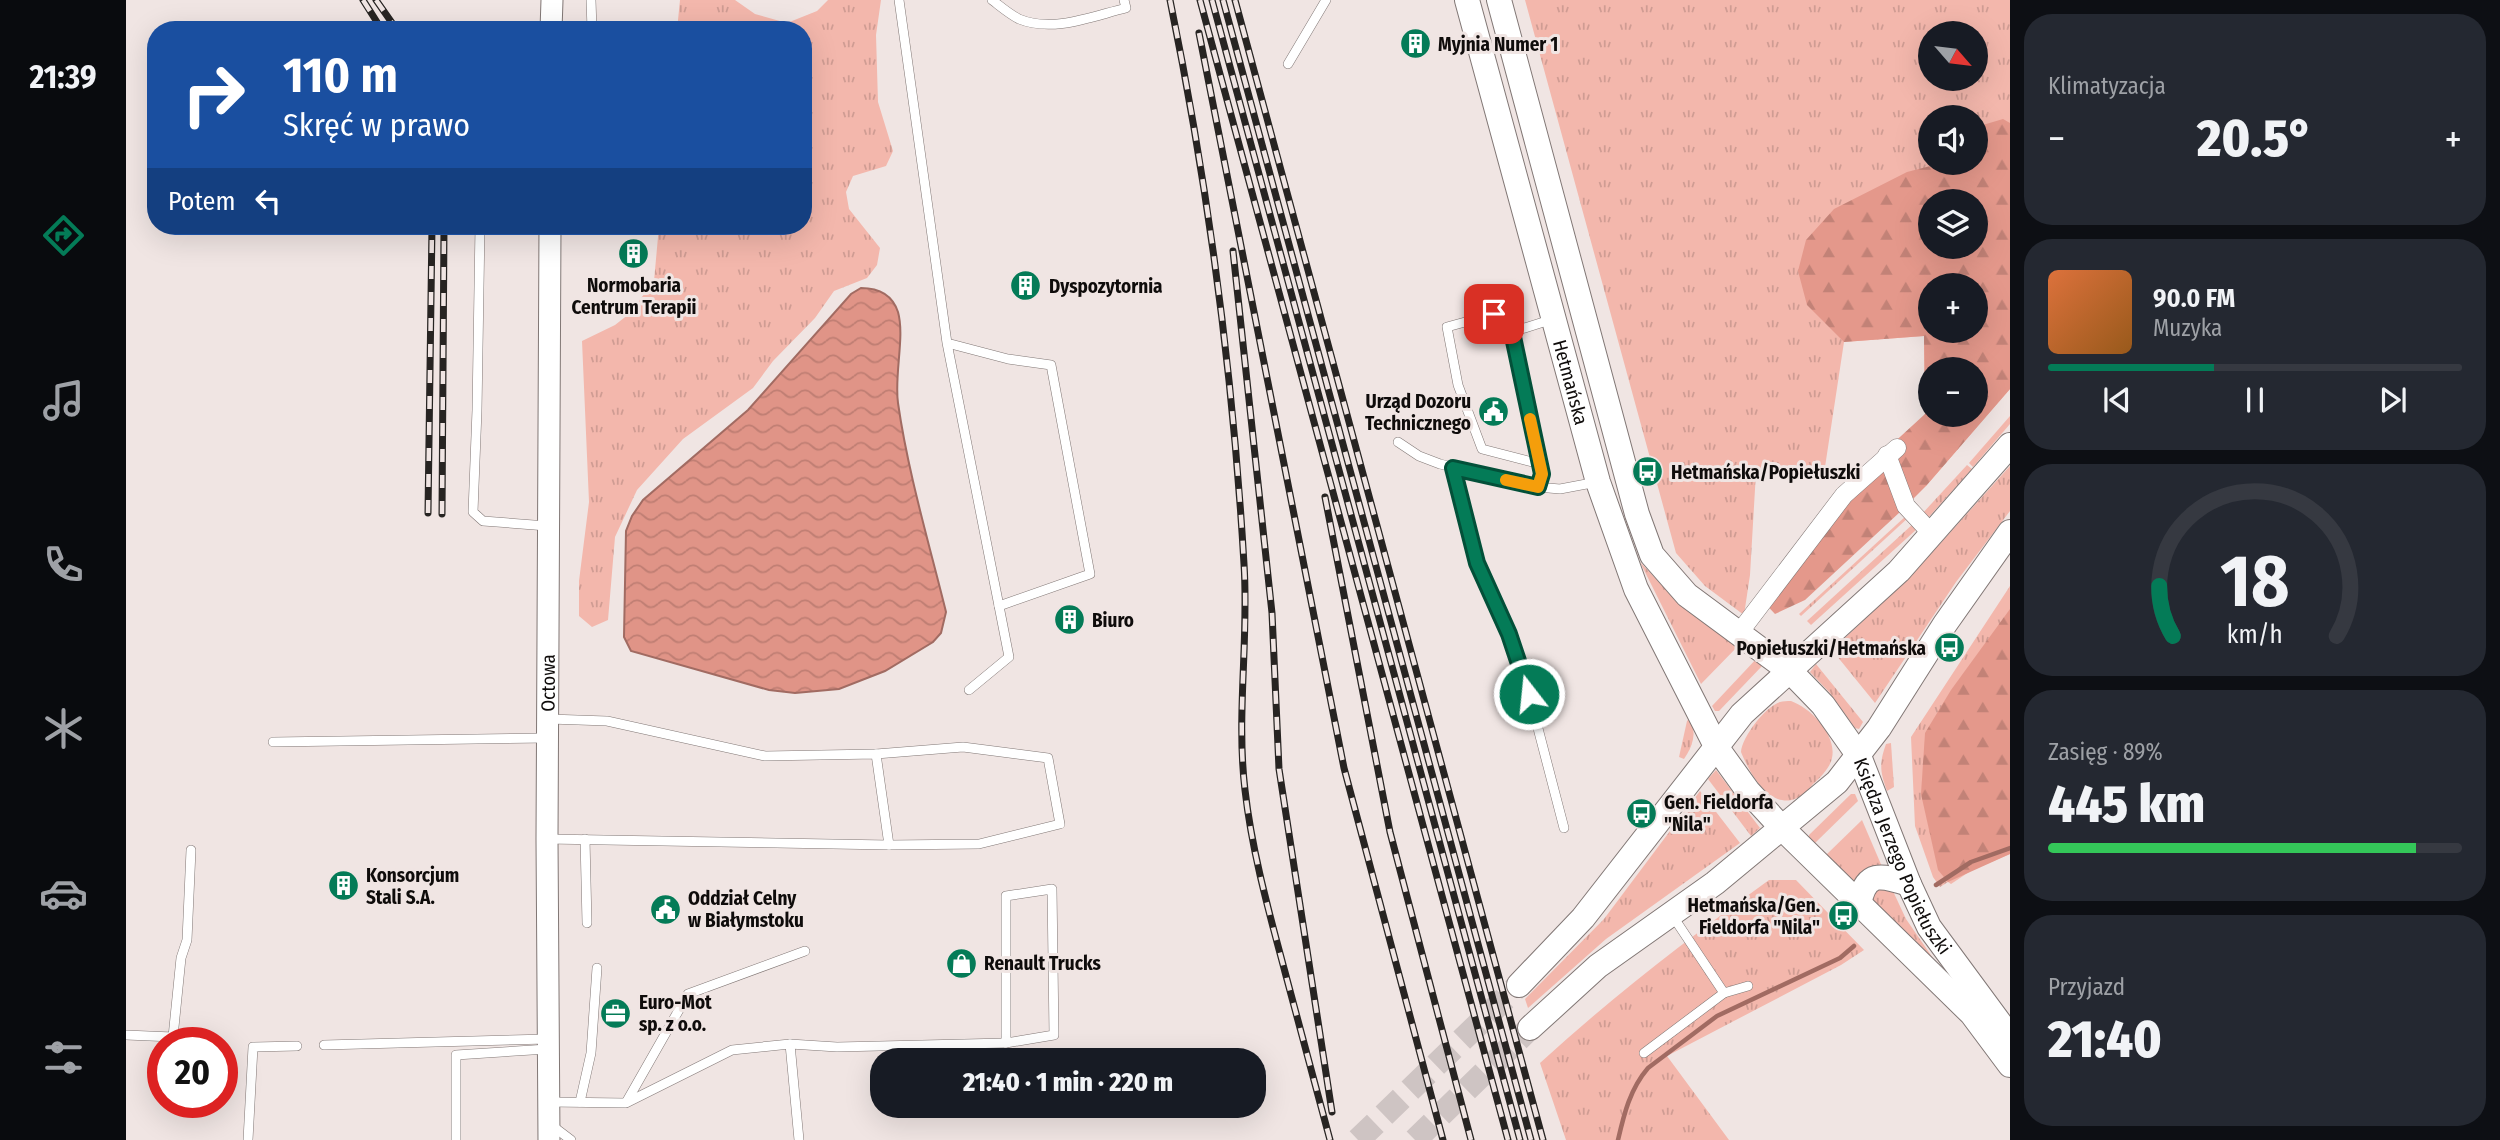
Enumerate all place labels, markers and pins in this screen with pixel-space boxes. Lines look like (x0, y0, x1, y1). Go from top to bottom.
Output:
building icon: Myjnia Numer 1 (1398, 27, 1432, 61)
place label: Myjnia Numer 1 (1438, 33, 1558, 56)
building icon: Normobaria Centrum Terapii (617, 237, 651, 271)
building icon: Dyspozytornia (1009, 269, 1043, 303)
place label: Normobaria Centrum Terapii (571, 274, 697, 319)
place label: Dyspozytornia (1049, 275, 1163, 298)
pin (1464, 284, 1524, 344)
place label: Urząd Dozoru Technicznego (1365, 390, 1471, 435)
public building icon: Urząd Dozoru Technicznego (1477, 395, 1511, 429)
bus stop icon: Hetmańska/Popiełuszki (1631, 455, 1665, 489)
place label: Hetmańska/Popiełuszki (1671, 461, 1861, 484)
building icon: Biuro (1052, 603, 1086, 637)
place label: Biuro (1092, 609, 1134, 632)
bus stop icon: Popiełuszki/Hetmańska (1932, 631, 1966, 665)
place label: Popiełuszki/Hetmańska (1736, 637, 1926, 660)
place label: Gen. Fieldorfa "Nila" (1664, 791, 1773, 836)
bus stop icon: Gen. Fieldorfa "Nila" (1624, 796, 1658, 830)
place label: Konsorcjum Stali S.A. (366, 864, 459, 909)
building icon: Konsorcjum Stali S.A. (326, 869, 360, 903)
place label: Oddział Celny w Białymstoku (688, 887, 804, 932)
public building icon: Oddział Celny w Białymstoku (648, 892, 682, 926)
place label: Hetmańska/Gen. Fieldorfa "Nila" (1688, 894, 1820, 939)
bus stop icon: Hetmańska/Gen. Fieldorfa "Nila" (1826, 899, 1860, 933)
shop icon: Renault Trucks (944, 946, 978, 980)
place label: Renault Trucks (984, 952, 1102, 975)
place label: Euro-Mot sp. z o.o. (639, 991, 712, 1036)
office icon: Euro-Mot sp. z o.o. (599, 996, 633, 1030)

